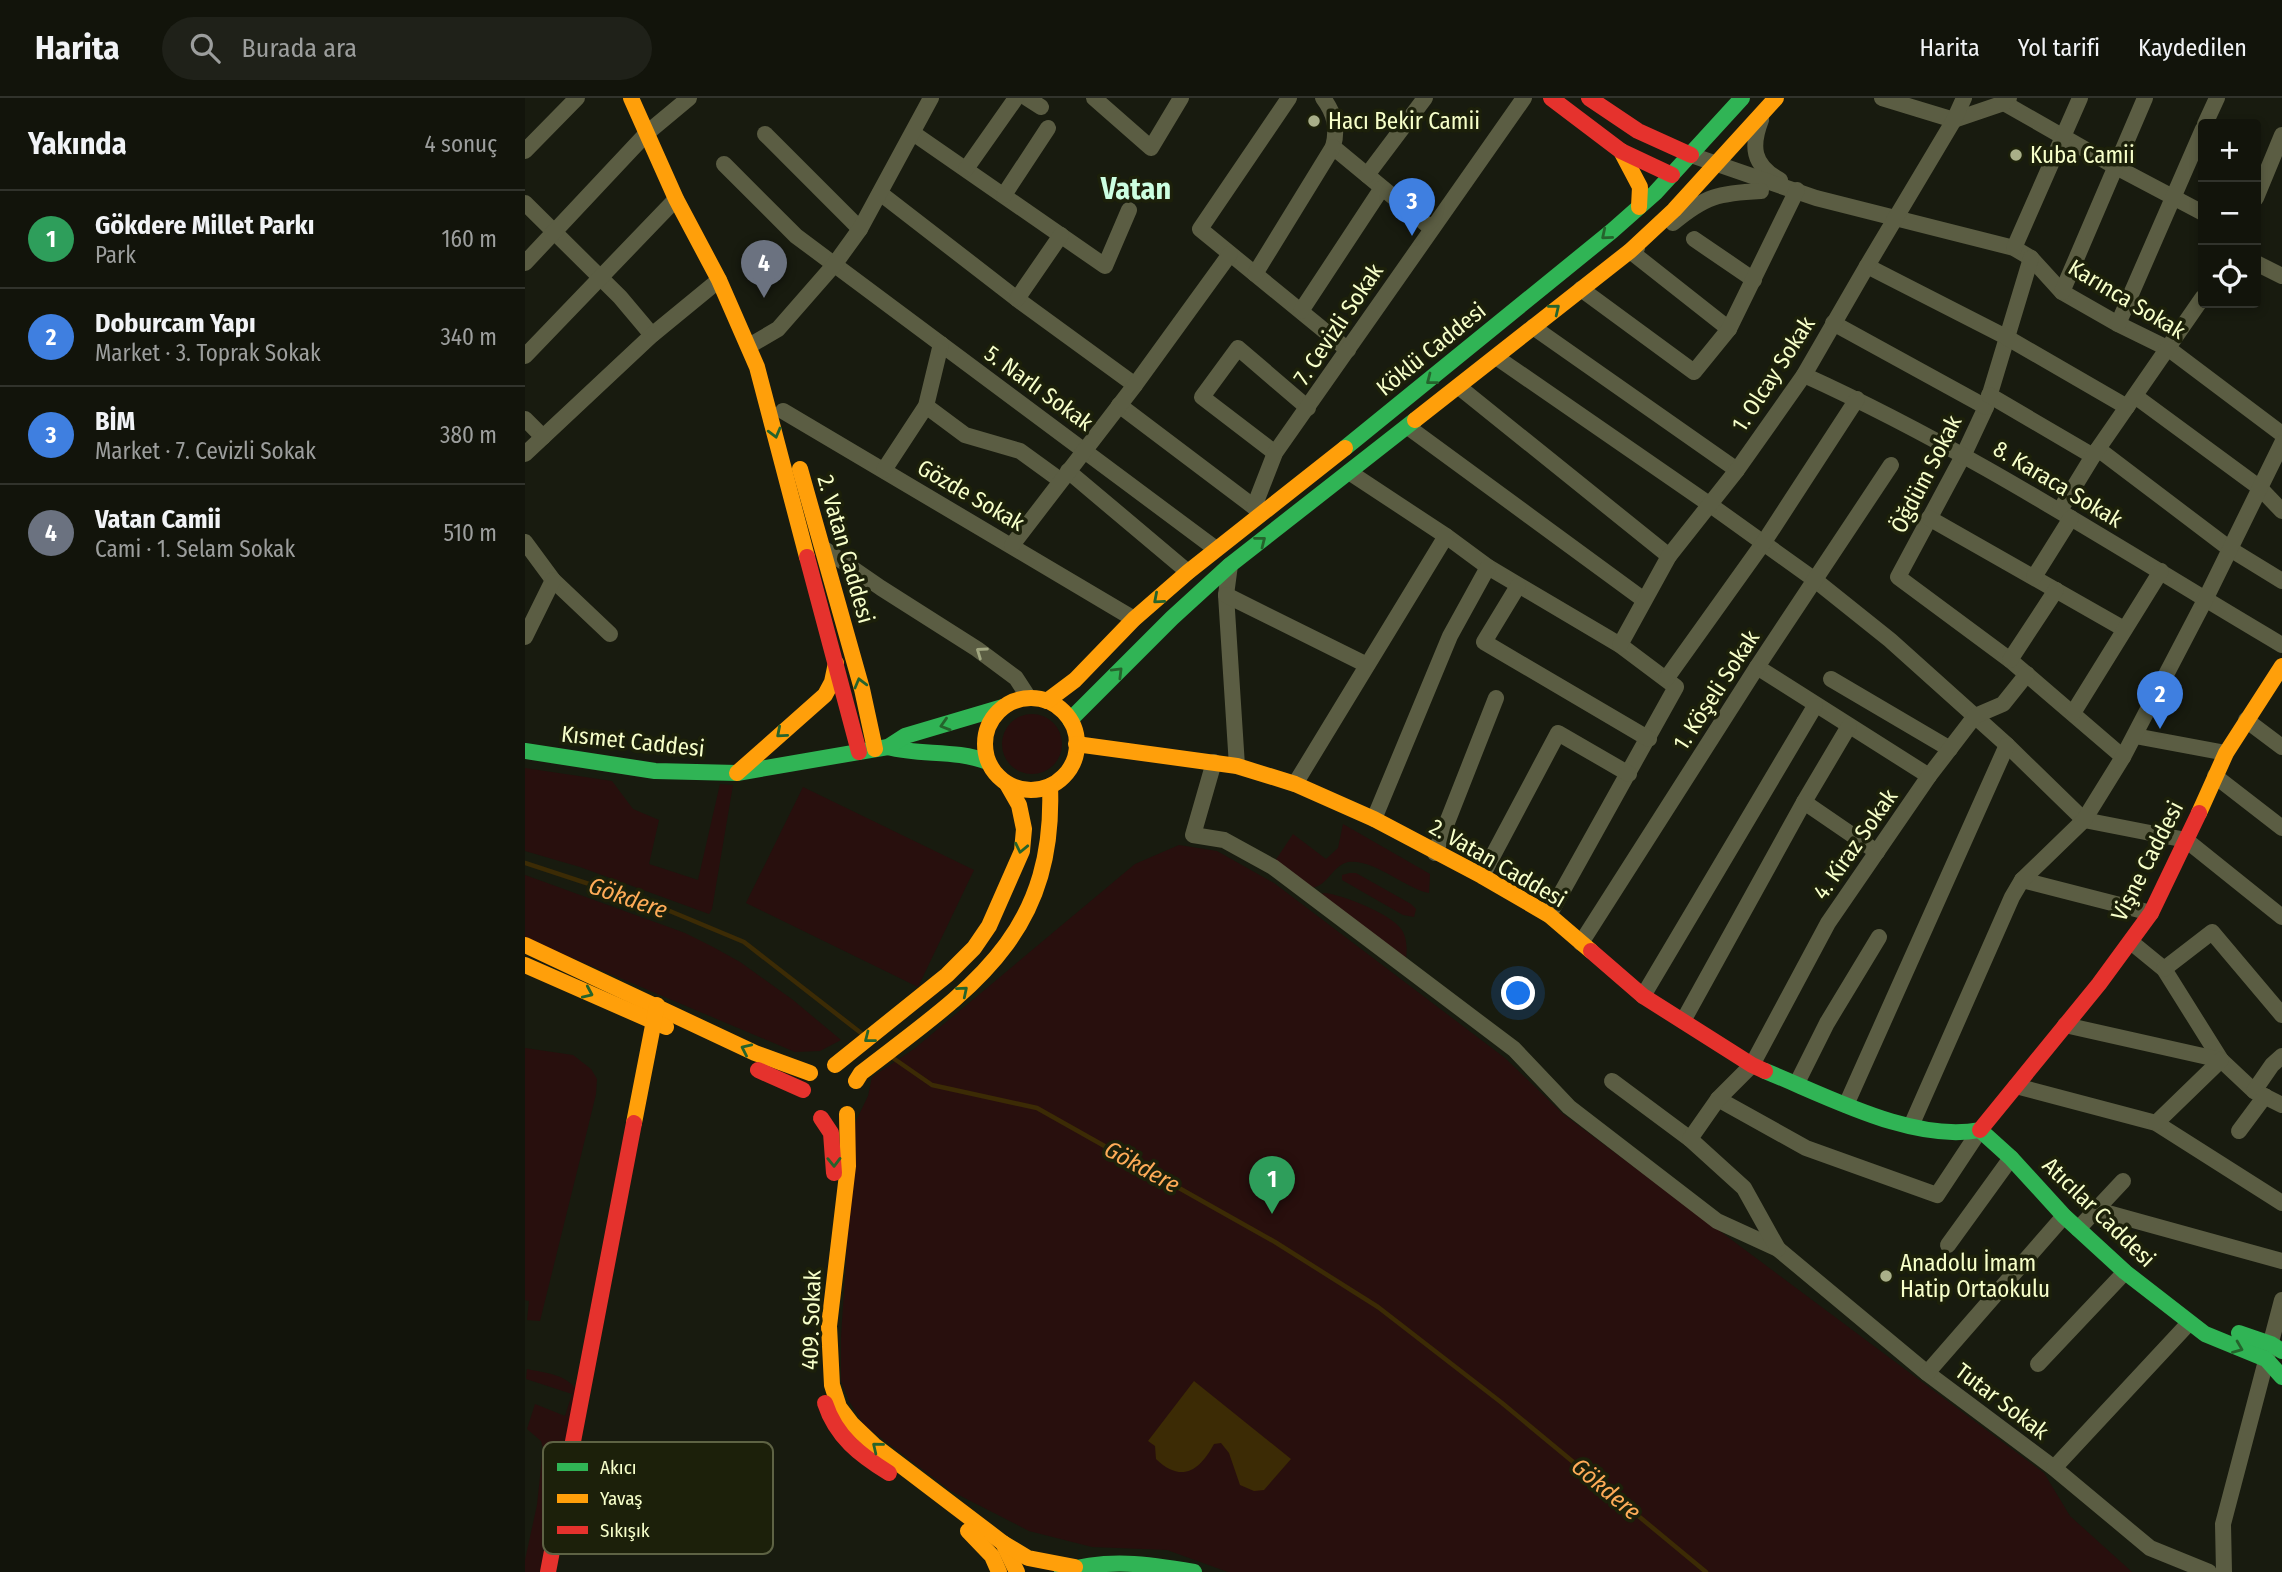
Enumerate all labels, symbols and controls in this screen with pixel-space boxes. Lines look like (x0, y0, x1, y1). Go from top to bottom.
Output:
search box (162, 17, 652, 80)
text: Harita (35, 28, 120, 68)
icon: search (186, 29, 224, 67)
text: Burada ara (242, 33, 357, 64)
text: Harita (1920, 34, 1980, 62)
text: Yol tarifi (2018, 34, 2100, 62)
text: Kaydedilen (2138, 34, 2247, 62)
place label: Hacı Bekir Camii (1328, 107, 1480, 135)
marker: Hacı Bekir Camii (1306, 113, 1322, 129)
map controls (2198, 119, 2261, 308)
button: + (2198, 119, 2261, 182)
text: Yakında (28, 126, 127, 162)
text: 4 sonuç (425, 130, 497, 158)
place label: Kuba Camii (2030, 141, 2135, 169)
marker: Kuba Camii (2008, 147, 2024, 163)
district label: Vatan (1100, 171, 1171, 207)
pin: 3 (1389, 178, 1435, 236)
button: − (2198, 182, 2261, 245)
text: Gökdere Millet Parkı (95, 210, 314, 241)
text: 1 (46, 225, 56, 253)
text: 160 m (442, 225, 497, 253)
one-way arrow (1602, 227, 1614, 240)
pin: 4 (741, 240, 787, 298)
text: Park (95, 241, 136, 269)
button: locate (2198, 245, 2261, 308)
street label: Karınca Sokak (2063, 253, 2191, 345)
street label: 7. Cevizli Sokak (1287, 258, 1389, 390)
street label: Köklü Caddesi (1371, 296, 1491, 402)
one-way arrow (1547, 305, 1559, 318)
text: Doburcam Yapı (95, 308, 256, 339)
street label: 1. Olcay Sokak (1725, 311, 1821, 437)
text: 2 (46, 323, 56, 351)
text: 340 m (441, 323, 497, 351)
text: Market · 3. Toprak Sokak (95, 339, 321, 367)
street label: 5. Narlı Sokak (979, 339, 1099, 437)
one-way arrow (1426, 371, 1438, 384)
text: BİM (95, 406, 135, 437)
street label: Öğdüm Sokak (1884, 410, 1968, 537)
text: 3 (46, 421, 56, 449)
text: 380 m (440, 421, 497, 449)
one-way arrow (767, 427, 781, 439)
street label: 8. Karaca Sokak (1988, 434, 2128, 534)
text: Market · 7. Cevizli Sokak (95, 437, 316, 465)
street label: Gözde Sokak (912, 453, 1030, 537)
street label: 2. Vatan Caddesi (811, 472, 881, 626)
text: Vatan Camii (95, 504, 221, 535)
text: 4 (45, 519, 57, 547)
text: 510 m (444, 519, 497, 547)
text: Cami · 1. Selam Sokak (95, 535, 295, 563)
one-way arrow (1253, 537, 1266, 550)
one-way arrow (1153, 591, 1166, 603)
street label: 1. Köşeli Sokak (1667, 624, 1765, 755)
one-way arrow (976, 648, 989, 660)
one-way arrow (1110, 667, 1123, 680)
pin: 2 (2137, 671, 2183, 729)
one-way arrow (854, 677, 868, 689)
one-way arrow (939, 716, 951, 731)
street label: Kısmet Caddesi (560, 720, 706, 762)
one-way arrow (776, 725, 789, 737)
street label: 4. Kiraz Sokak (1807, 783, 1903, 905)
street label: Vişne Caddesi (2105, 796, 2189, 926)
street label: 2. Vatan Caddesi (1425, 813, 1571, 913)
one-way arrow (1014, 842, 1029, 854)
water label: Gökdere (585, 872, 671, 924)
your location (1501, 976, 1535, 1010)
one-way arrow (581, 984, 593, 998)
one-way arrow (954, 987, 967, 999)
one-way arrow (864, 1030, 877, 1043)
one-way arrow (741, 1043, 754, 1057)
water label: Gökdere (1100, 1135, 1184, 1199)
street label: Atıcılar Caddesi (2037, 1151, 2161, 1273)
pin: 1 (1249, 1156, 1295, 1214)
one-way arrow (826, 1157, 841, 1168)
place label: Anadolu İmam Hatip Ortaokulu (1900, 1249, 2050, 1303)
marker: Anadolu İmam Hatip Ortaokulu (1878, 1268, 1894, 1284)
street label: 409. Sokak (795, 1269, 827, 1371)
one-way arrow (2231, 1339, 2243, 1353)
street label: Tutar Sokak (1950, 1357, 2054, 1445)
legend (543, 1442, 773, 1554)
one-way arrow (872, 1443, 884, 1456)
water label: Gökdere (1566, 1452, 1646, 1526)
text: Akıcı (600, 1456, 637, 1479)
text: Yavaş (600, 1487, 642, 1510)
text: Sıkışık (600, 1519, 650, 1542)

